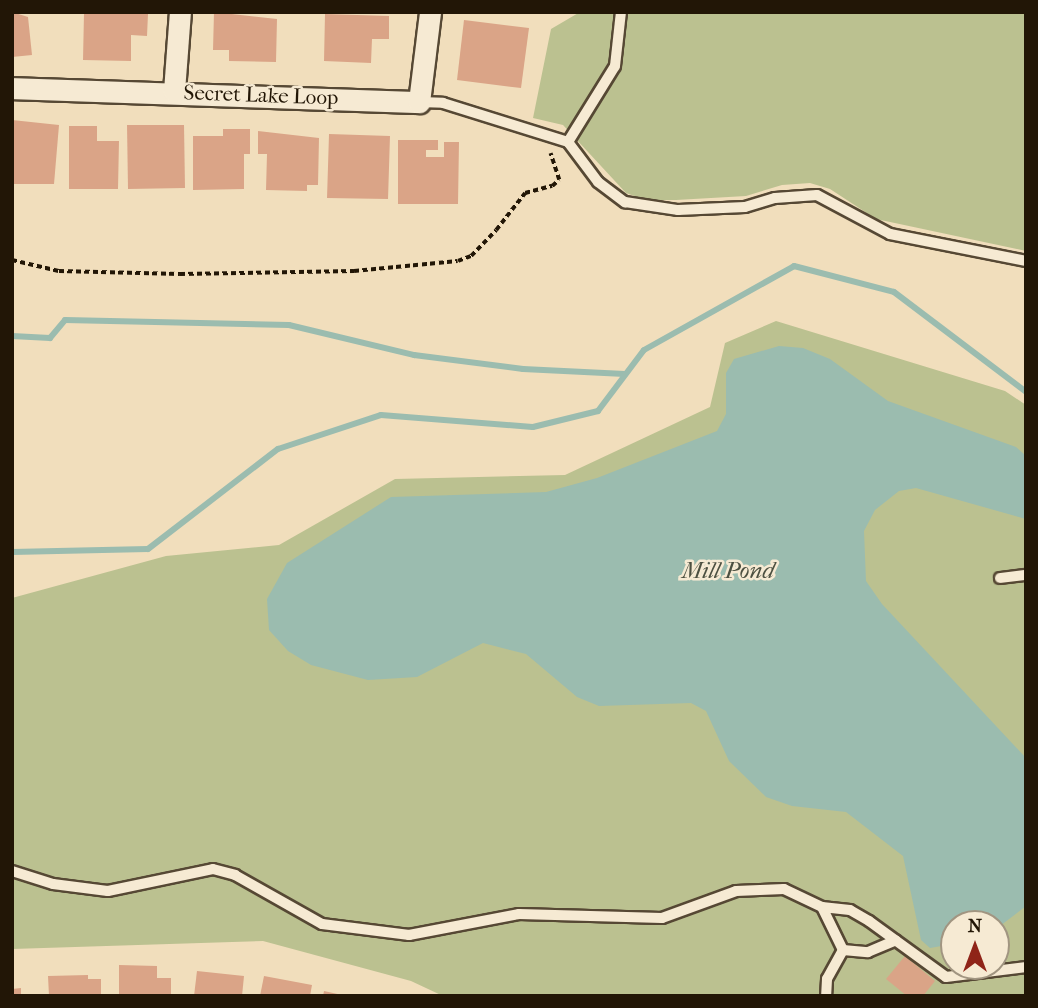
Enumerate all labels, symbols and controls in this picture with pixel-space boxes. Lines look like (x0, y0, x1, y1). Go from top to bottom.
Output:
street label: Secret Lake Loop (183, 80, 339, 110)
water label: Mill Pond (682, 557, 774, 585)
north arrow (940, 910, 1010, 980)
text: N (968, 915, 982, 937)

